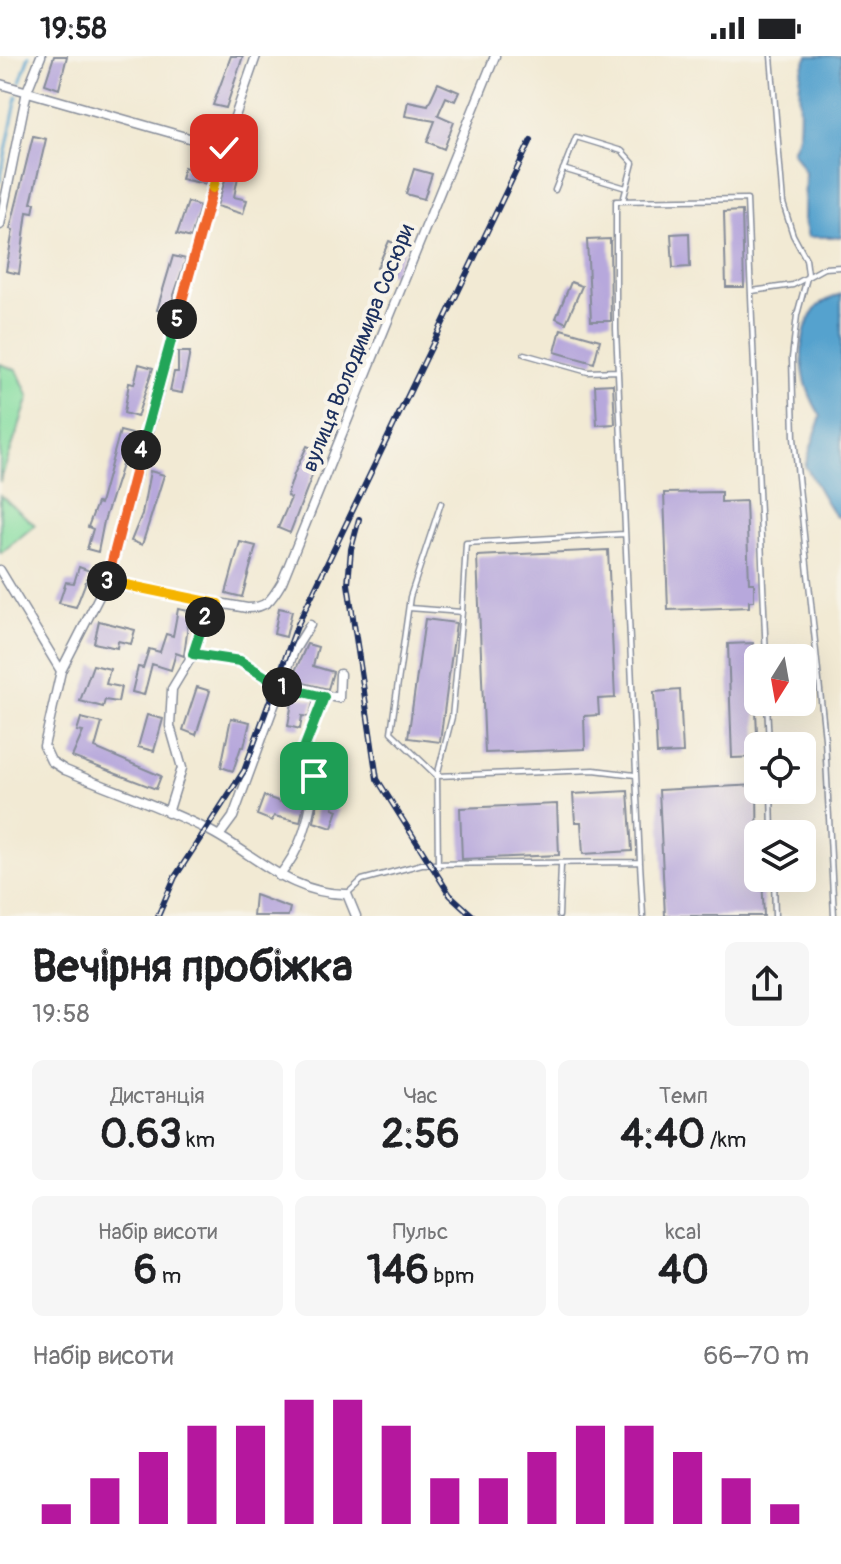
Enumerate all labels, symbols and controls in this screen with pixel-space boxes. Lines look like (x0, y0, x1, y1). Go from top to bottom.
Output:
text: 19:58 (40, 10, 107, 47)
pin (190, 114, 258, 182)
icon: check (202, 126, 246, 170)
street label: вулиця Володимира Сосюри (295, 220, 421, 476)
pin: 5 (157, 299, 197, 339)
text: 5 (171, 305, 183, 333)
pin: 4 (121, 430, 161, 470)
text: 4 (135, 436, 147, 464)
pin: 3 (87, 561, 127, 601)
text: 3 (101, 567, 113, 595)
pin: 2 (185, 597, 225, 637)
text: 2 (199, 603, 211, 631)
north arrow (744, 644, 816, 716)
map controls (744, 644, 816, 892)
pin: 1 (262, 667, 302, 707)
text: 1 (278, 673, 286, 701)
button: locate (744, 732, 816, 804)
pin (280, 742, 348, 810)
icon: arrive (292, 754, 336, 798)
button: layers (744, 820, 816, 892)
text: Вечірня пробіжка (32, 940, 353, 995)
button: share (725, 942, 809, 1026)
text: 19:58 (32, 998, 90, 1030)
text: Дистанція (110, 1082, 205, 1110)
text: Час (403, 1082, 438, 1110)
text: Темп (659, 1082, 708, 1110)
text: 0.63 (100, 1110, 182, 1159)
text: 2:56 (382, 1110, 460, 1159)
text: 4:40 (621, 1110, 705, 1159)
text: km (182, 1126, 215, 1154)
text: /km (705, 1126, 746, 1154)
text: Набір висоти (98, 1218, 217, 1246)
text: Пульс (393, 1218, 448, 1246)
text: kcal (666, 1218, 701, 1246)
text: 6 (134, 1246, 157, 1295)
text: 146 (367, 1246, 429, 1295)
text: 40 (658, 1246, 709, 1295)
text: m (157, 1262, 181, 1290)
text: bpm (429, 1262, 474, 1290)
text: Набір висоти (32, 1340, 173, 1372)
text: 66–70 m (703, 1340, 809, 1372)

